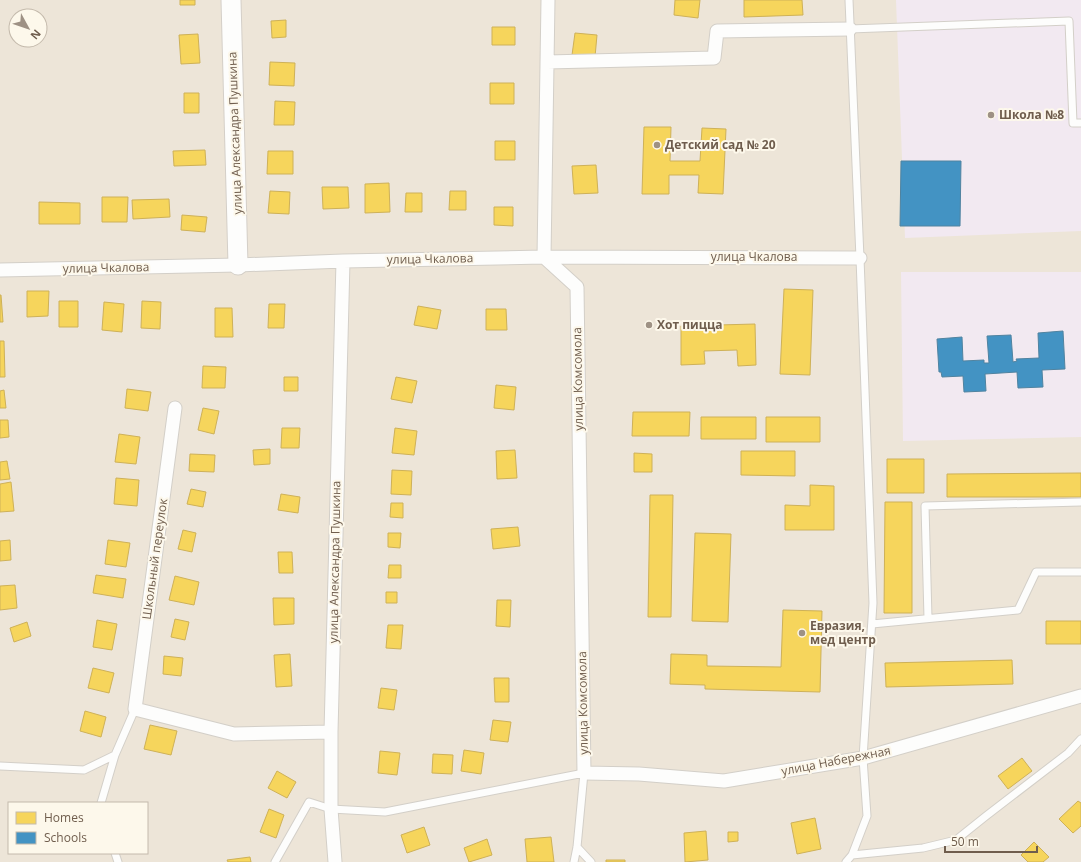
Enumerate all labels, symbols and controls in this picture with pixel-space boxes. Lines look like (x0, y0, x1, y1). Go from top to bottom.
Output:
north arrow (8, 8, 48, 48)
text: N (27, 26, 45, 43)
street label: улица Александра Пушкина (223, 51, 246, 215)
place label: Школа №8 (999, 106, 1064, 123)
marker: Школа №8 (986, 110, 996, 120)
place label: Детский сад № 20 (665, 136, 776, 153)
marker: Детский сад № 20 (652, 140, 662, 150)
street label: улица Чкалова (711, 248, 797, 265)
street label: улица Чкалова (387, 249, 473, 268)
street label: улица Чкалова (63, 258, 149, 277)
place label: Хот пицца (657, 316, 722, 333)
marker: Хот пицца (644, 320, 654, 330)
street label: улица Комсомола (568, 327, 587, 431)
street label: улица Александра Пушкина (325, 480, 344, 644)
street label: Школьный переулок (138, 497, 172, 620)
place label: Евразия, мед центр (810, 617, 876, 648)
marker: Евразия, мед центр (797, 628, 807, 638)
street label: улица Комсомола (573, 651, 592, 755)
street label: улица Набережная (780, 742, 892, 779)
legend (8, 802, 148, 854)
text: Homes (44, 809, 84, 826)
scale bar (945, 828, 1037, 854)
text: Schools (44, 829, 87, 846)
text: 50 m (951, 833, 979, 850)

